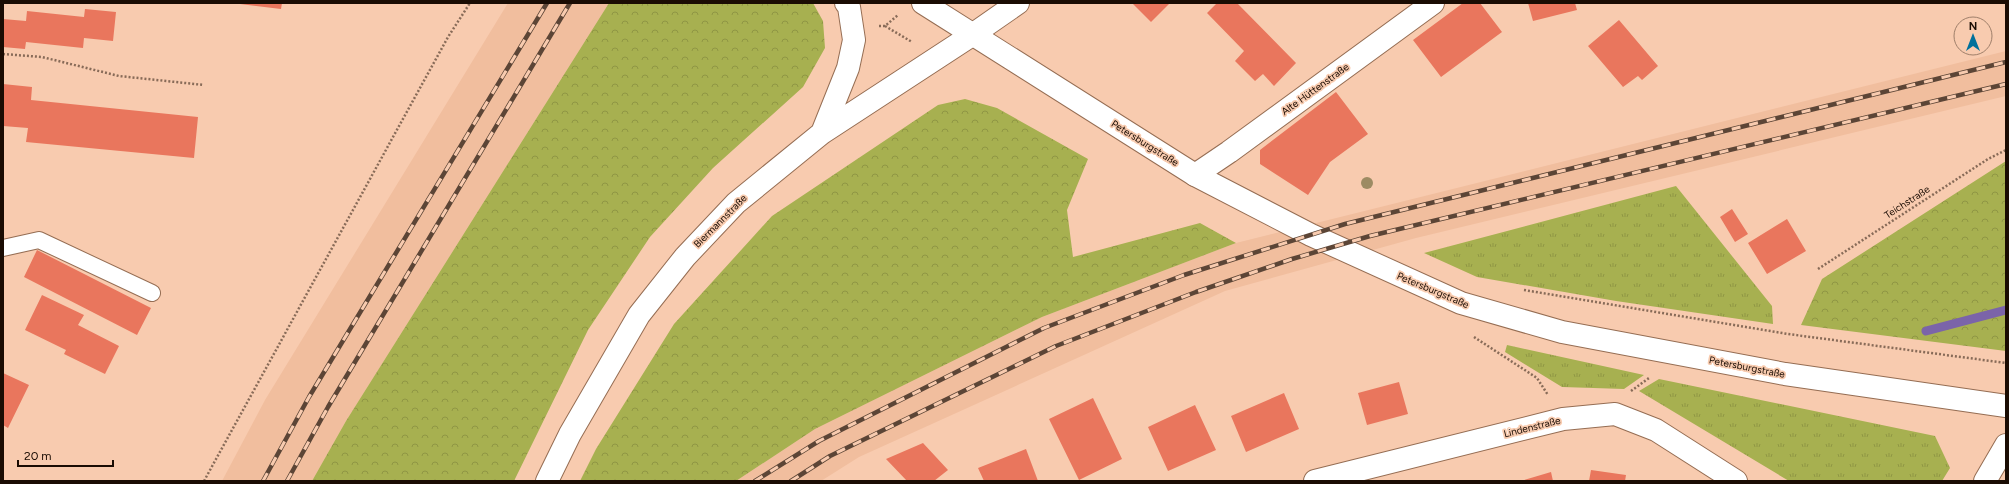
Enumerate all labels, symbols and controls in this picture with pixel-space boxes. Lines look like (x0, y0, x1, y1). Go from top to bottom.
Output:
north arrow (1953, 16, 1993, 56)
text: N (1969, 20, 1977, 33)
street label: Alte Hüttenstraße (1279, 60, 1352, 118)
street label: Petersburgstraße (1109, 117, 1182, 169)
street label: Teichstraße (1882, 182, 1933, 222)
street label: Biermannstraße (691, 191, 750, 250)
street label: Petersburgstraße (1395, 269, 1472, 311)
street label: Petersburgstraße (1708, 353, 1787, 381)
street label: Lindenstraße (1502, 414, 1562, 440)
scale bar (18, 442, 113, 468)
text: 20 m (24, 449, 52, 463)

